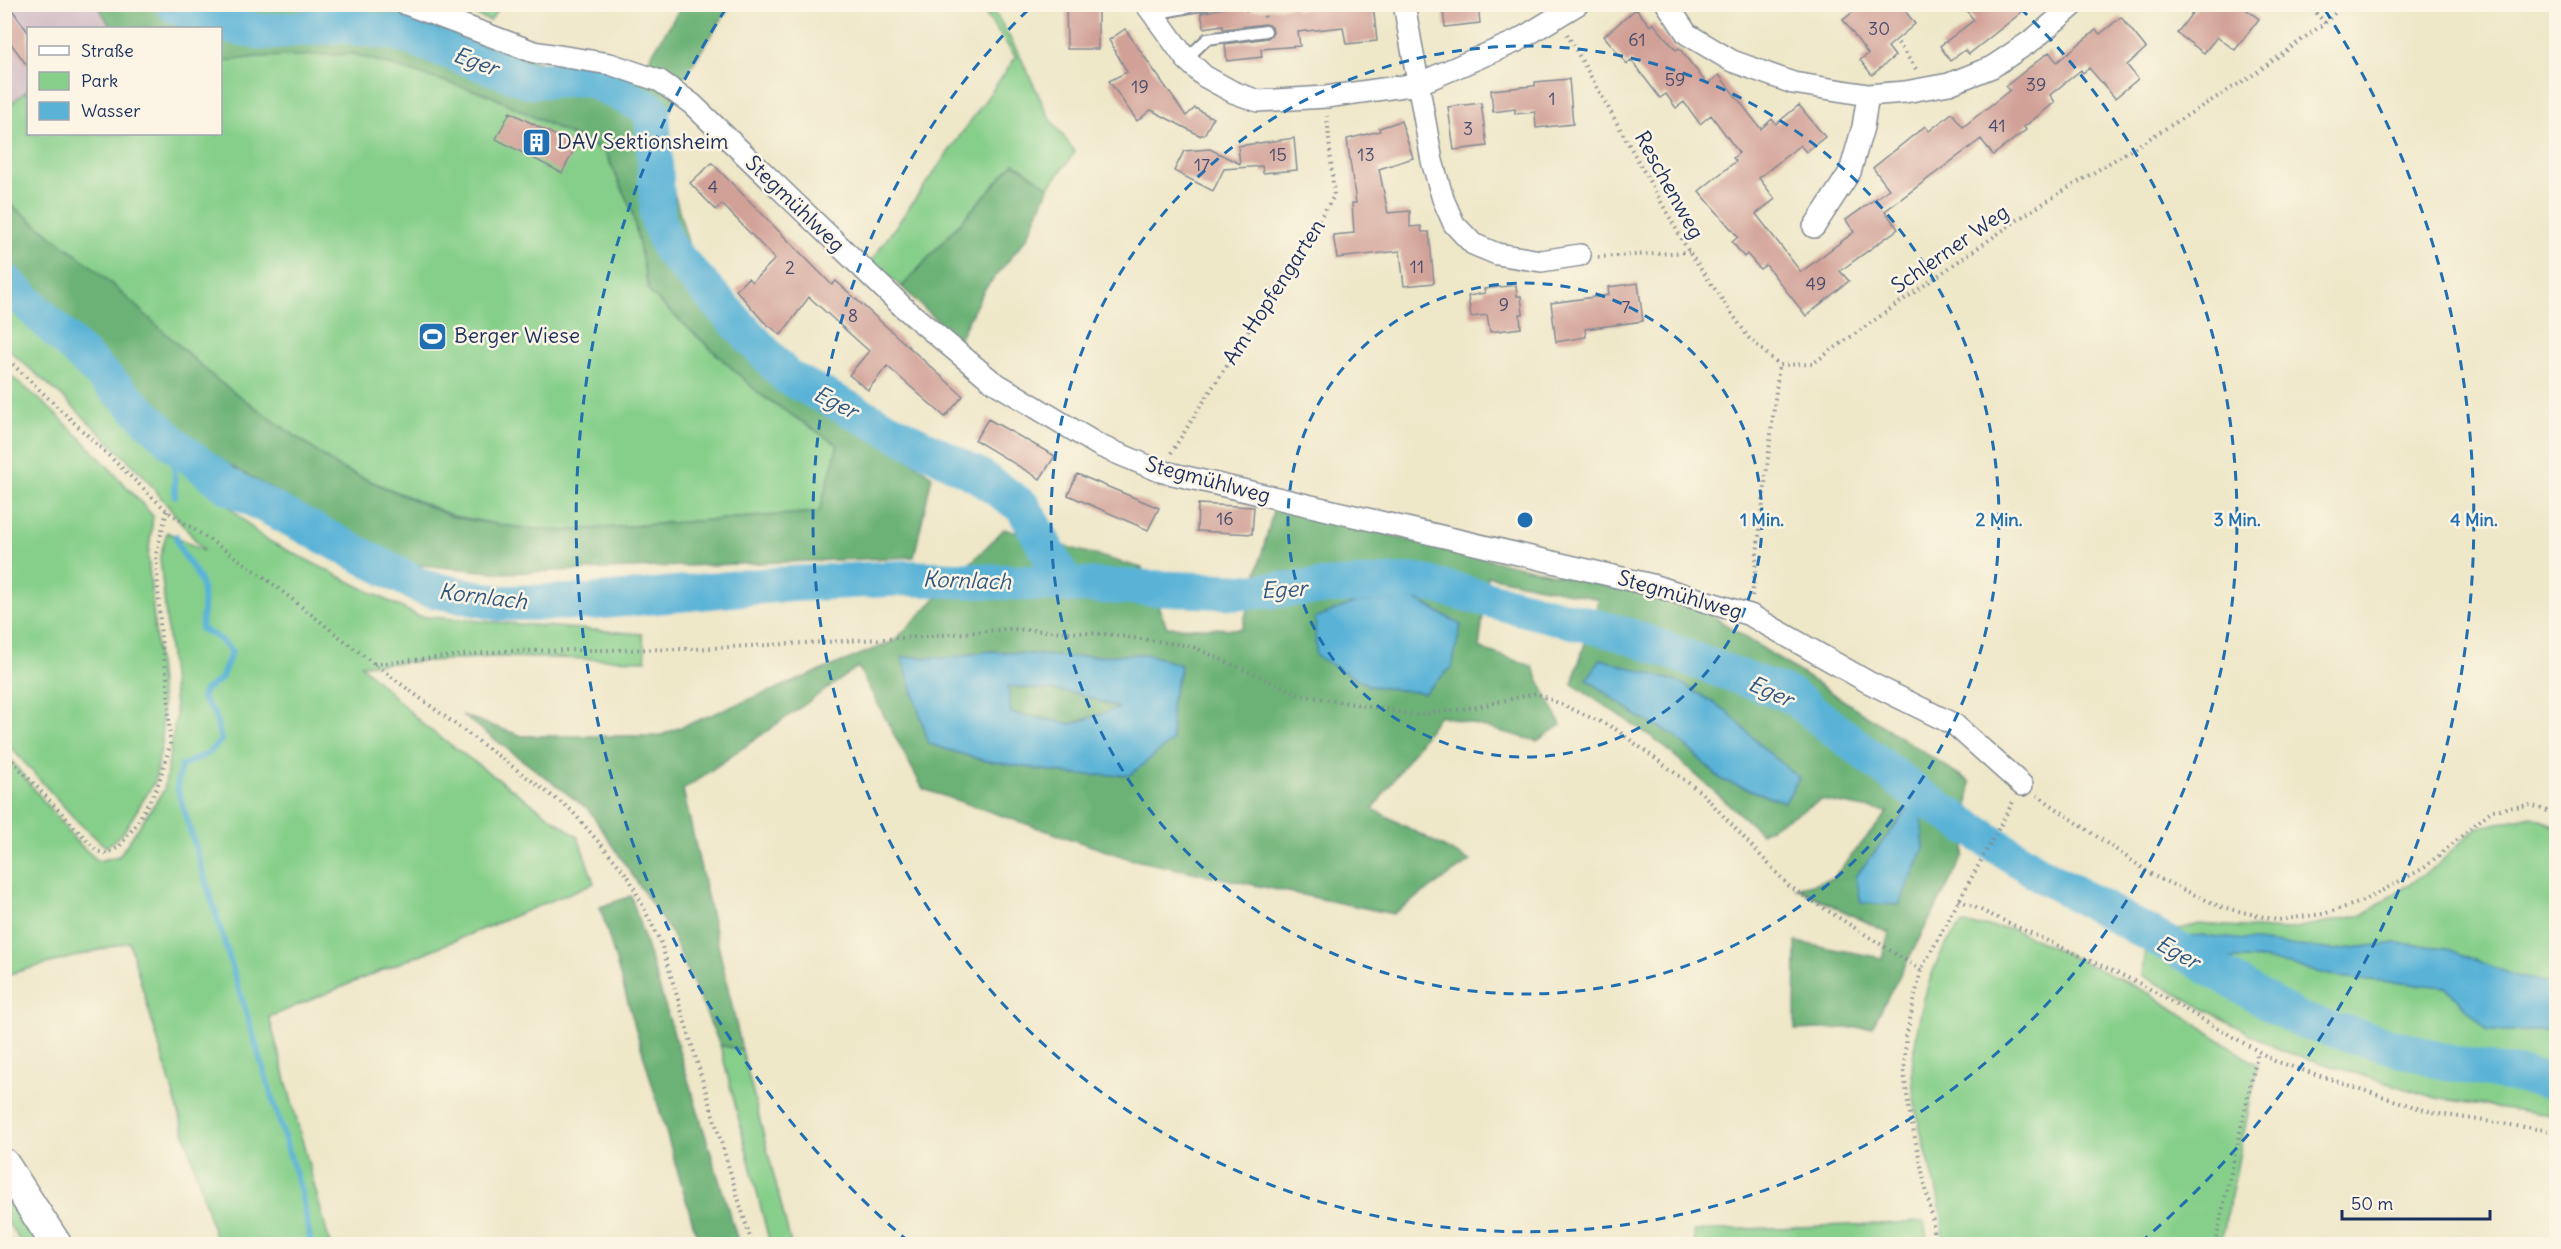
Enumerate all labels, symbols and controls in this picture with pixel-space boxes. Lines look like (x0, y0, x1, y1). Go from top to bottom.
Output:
house number: 30 (1868, 17, 1890, 40)
legend (27, 27, 222, 135)
house number: 61 (1628, 28, 1646, 51)
text: Straße (81, 39, 134, 62)
water label: Eger (450, 40, 505, 83)
house number: 59 (1665, 68, 1685, 91)
text: Park (81, 69, 118, 92)
house number: 39 (2026, 73, 2046, 96)
house number: 19 (1131, 75, 1149, 98)
house number: 1 (1548, 87, 1556, 110)
text: Wasser (81, 99, 141, 122)
house number: 41 (1988, 114, 2006, 137)
house number: 3 (1463, 117, 1473, 140)
building icon: DAV Sektionsheim (520, 126, 552, 158)
street label: Reschenweg (1629, 126, 1710, 244)
place label: DAV Sektionsheim (557, 128, 728, 155)
house number: 15 (1269, 143, 1287, 166)
house number: 13 (1357, 143, 1375, 166)
street label: Stegmühlweg (740, 149, 851, 258)
house number: 17 (1194, 153, 1210, 176)
house number: 4 (708, 175, 718, 198)
street label: Schlerner Weg (1886, 198, 2014, 299)
street label: Am Hopfengarten (1216, 214, 1331, 370)
house number: 11 (1410, 255, 1424, 278)
house number: 2 (785, 256, 795, 279)
house number: 49 (1806, 272, 1826, 295)
house number: 9 (1499, 293, 1509, 316)
house number: 7 (1622, 295, 1631, 318)
house number: 8 (848, 304, 858, 327)
sports icon: Berger Wiese (417, 320, 449, 352)
place label: Berger Wiese (454, 322, 580, 349)
water label: Eger (809, 379, 865, 426)
street label: Stegmühlweg (1143, 450, 1274, 509)
house number: 16 (1216, 507, 1234, 530)
text: 1 Min. (1740, 508, 1784, 531)
text: 2 Min. (1976, 508, 2023, 531)
text: 3 Min. (2213, 508, 2261, 531)
text: 4 Min. (2450, 508, 2498, 531)
centre of rings (1515, 510, 1535, 530)
water label: Kornlach (922, 564, 1013, 596)
street label: Stegmühlweg (1615, 564, 1745, 625)
water label: Eger (1260, 574, 1311, 604)
water label: Kornlach (437, 577, 530, 615)
water label: Eger (1744, 669, 1800, 714)
water label: Eger (2151, 929, 2207, 977)
scale bar (2342, 1183, 2490, 1221)
text: 50 m (2351, 1192, 2393, 1215)

